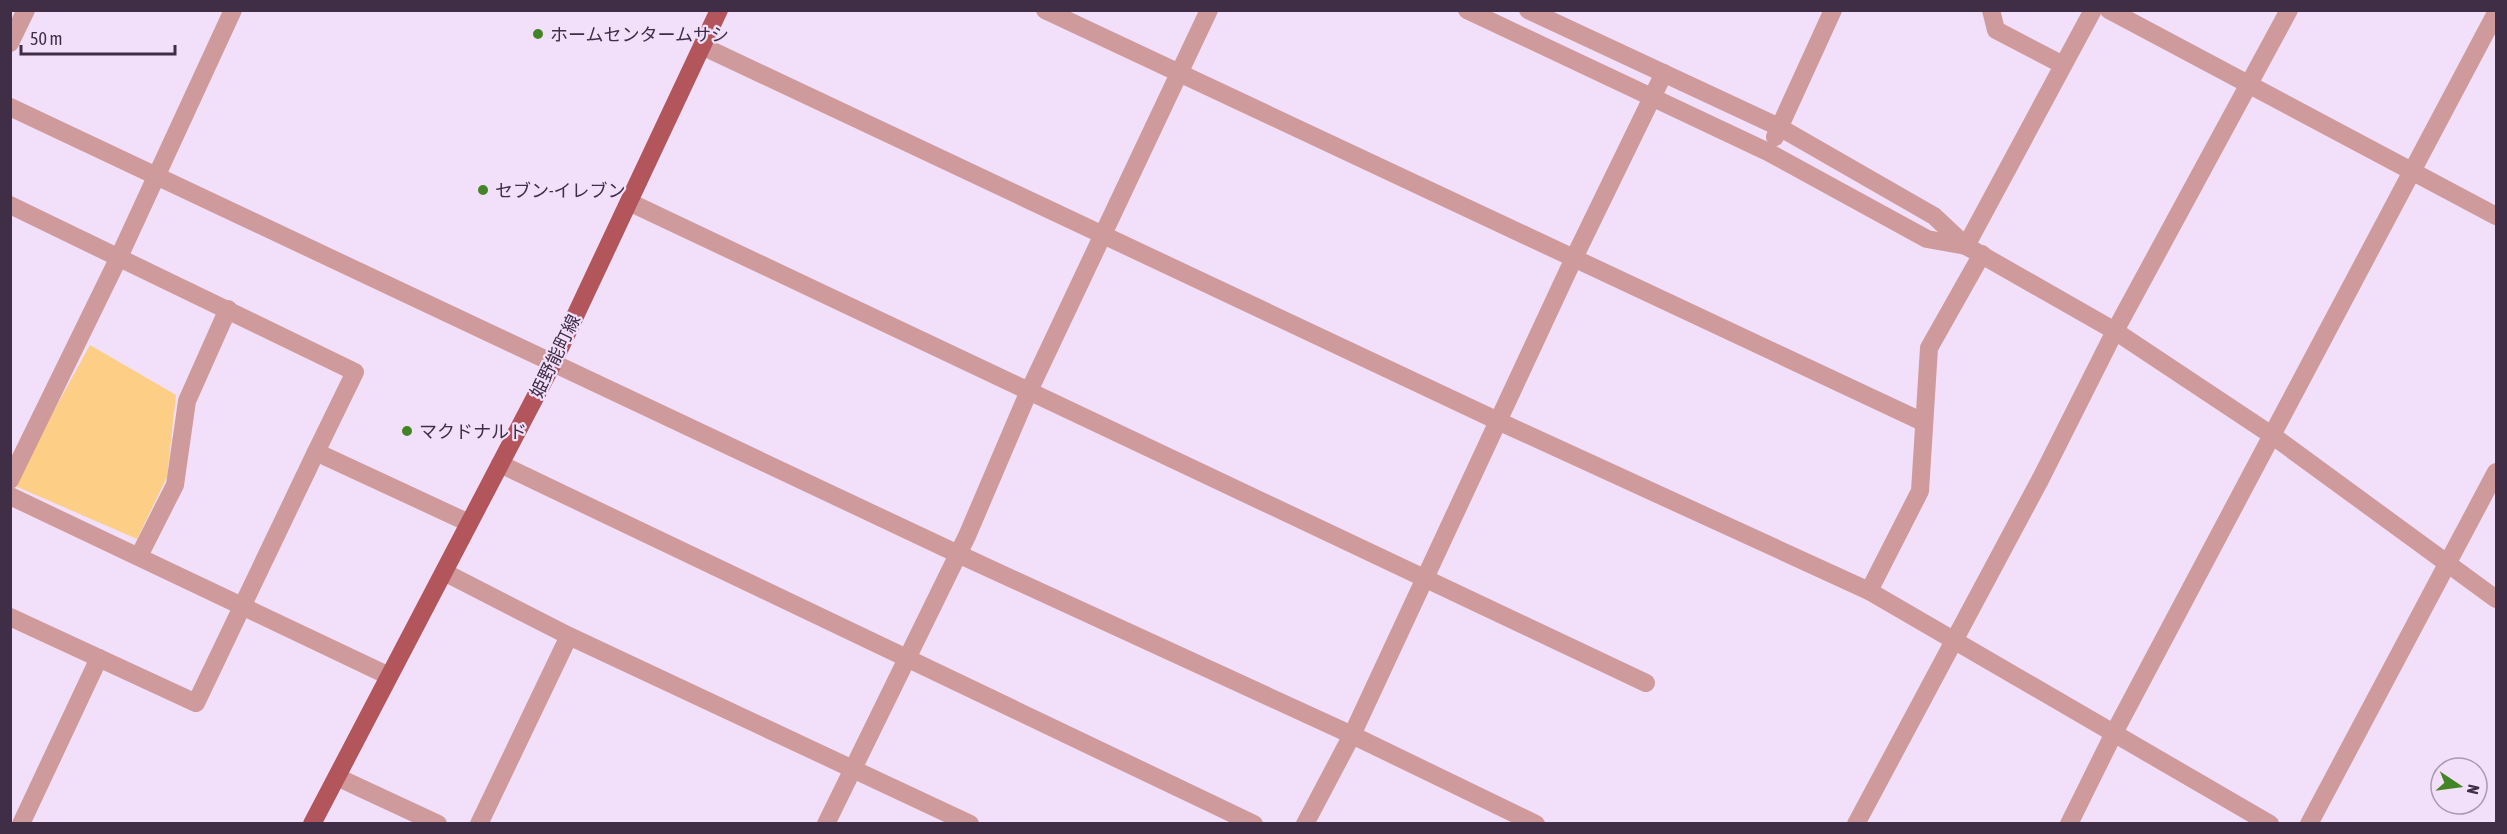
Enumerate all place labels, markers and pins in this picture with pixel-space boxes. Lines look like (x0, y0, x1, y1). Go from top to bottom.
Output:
place label: ホームセンタームサシ (550, 24, 729, 45)
marker: ホームセンタームサシ (531, 27, 545, 41)
place label: セブン-イレブン (495, 180, 626, 201)
marker: セブン-イレブン (476, 183, 490, 197)
place label: マクドナルド (419, 421, 527, 442)
marker: マクドナルド (400, 424, 414, 438)

